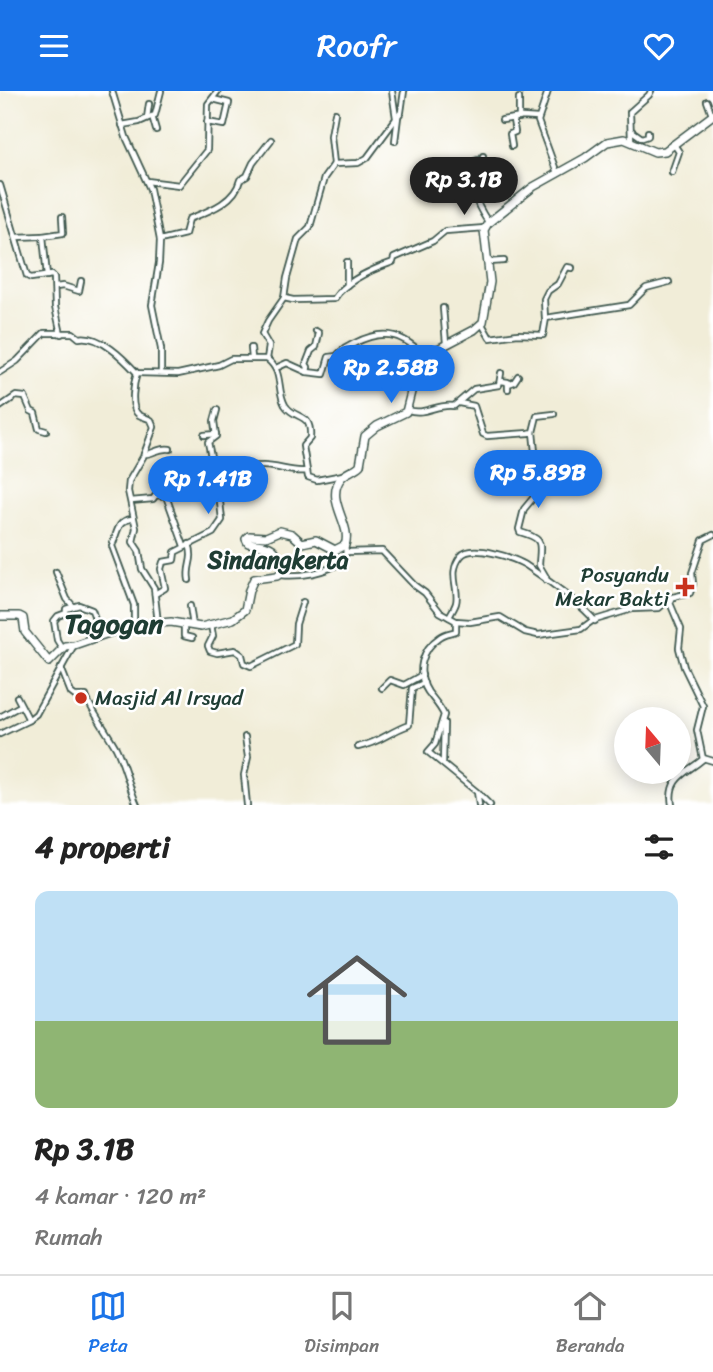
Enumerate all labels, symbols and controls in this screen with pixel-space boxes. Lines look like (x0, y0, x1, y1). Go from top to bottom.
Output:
text: Roofr (317, 17, 396, 74)
icon: menu (35, 27, 73, 65)
icon: heart (640, 27, 678, 65)
pin: Rp 3.1B (399, 157, 529, 217)
text: Rp 3.1B (426, 159, 502, 200)
pin: Rp 2.58B (319, 345, 463, 405)
text: Rp 2.58B (344, 347, 438, 388)
pin: Rp 5.89B (466, 451, 610, 510)
text: Rp 5.89B (490, 452, 586, 493)
pin: Rp 1.41B (136, 457, 280, 516)
text: Rp 1.41B (164, 458, 252, 499)
district label: Sindangkerta (206, 539, 349, 581)
place label: Posyandu Mekar Bakti (555, 556, 670, 618)
marker: Posyandu Mekar Bakti (675, 577, 695, 597)
district label: Tagogan (65, 599, 164, 648)
place label: Masjid Al Irsyad (95, 679, 245, 717)
marker: Masjid Al Irsyad (73, 690, 89, 706)
north arrow (614, 707, 691, 784)
map controls (614, 707, 691, 784)
text: 4 properti (35, 820, 170, 874)
icon: filters (640, 828, 678, 866)
icon: home (294, 937, 420, 1063)
text: Rp 3.1B (35, 1122, 134, 1176)
text: 4 kamar · 120 m² (35, 1176, 206, 1217)
text: Rumah (35, 1217, 103, 1258)
tab: Peta (88, 1287, 127, 1362)
tab: Disimpan (304, 1287, 379, 1362)
tab: Beranda (556, 1287, 625, 1362)

